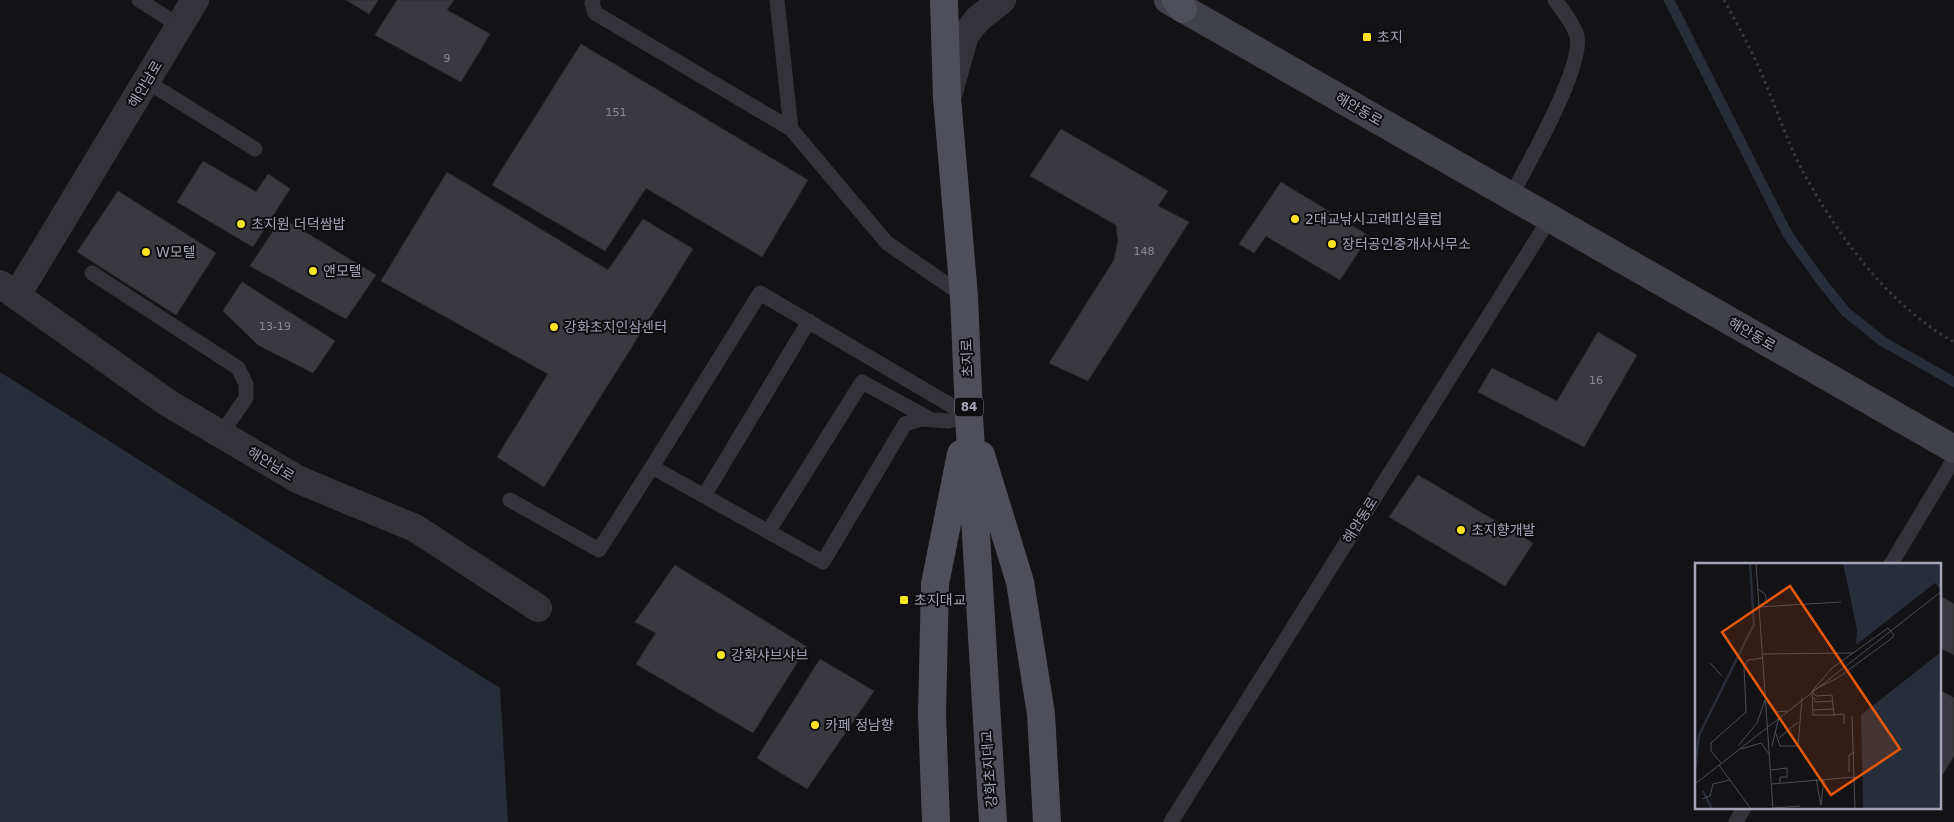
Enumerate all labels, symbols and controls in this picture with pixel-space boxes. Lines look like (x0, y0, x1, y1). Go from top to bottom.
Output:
place label: 초지 (1377, 29, 1403, 45)
marker: 초지 (1361, 31, 1373, 43)
house number: 9 (444, 52, 451, 65)
street label: 해안남로 (125, 58, 165, 110)
street label: 해안동로 (1333, 89, 1385, 129)
house number: 151 (606, 106, 627, 119)
place label: 2대교낚시고래피싱클럽 (1305, 211, 1443, 227)
marker: 2대교낚시고래피싱클럽 (1289, 213, 1301, 225)
place label: 초지원 더덕쌈밥 (251, 216, 346, 232)
marker: 초지원 더덕쌈밥 (235, 218, 247, 230)
place label: 장터공인중개사사무소 (1342, 236, 1471, 252)
marker: 장터공인중개사사무소 (1326, 238, 1338, 250)
place label: W모텔 (156, 244, 196, 260)
house number: 148 (1134, 245, 1155, 258)
marker: W모텔 (140, 246, 152, 258)
place label: 앤모텔 (323, 263, 362, 279)
marker: 앤모텔 (307, 265, 319, 277)
street label: 해안동로 (1726, 314, 1778, 354)
place label: 강화초지인삼센터 (564, 319, 667, 335)
house number: 13-19 (259, 320, 291, 333)
marker: 강화초지인삼센터 (548, 321, 560, 333)
street label: 초지로 (958, 338, 976, 378)
house number: 16 (1589, 374, 1603, 387)
road number: 84 (955, 398, 983, 417)
street label: 해안남로 (245, 444, 297, 484)
street label: 해안동로 (1340, 494, 1380, 546)
place label: 초지향개발 (1471, 522, 1536, 538)
marker: 초지향개발 (1455, 524, 1467, 536)
inset map (1695, 563, 1942, 810)
place label: 초지대교 (914, 592, 966, 608)
marker: 초지대교 (898, 594, 910, 606)
place label: 강화샤브샤브 (731, 647, 808, 663)
marker: 강화샤브샤브 (715, 649, 727, 661)
place label: 카페 정남향 (825, 717, 894, 733)
marker: 카페 정남향 (809, 719, 821, 731)
street label: 강화초지대교 (978, 730, 1000, 808)

